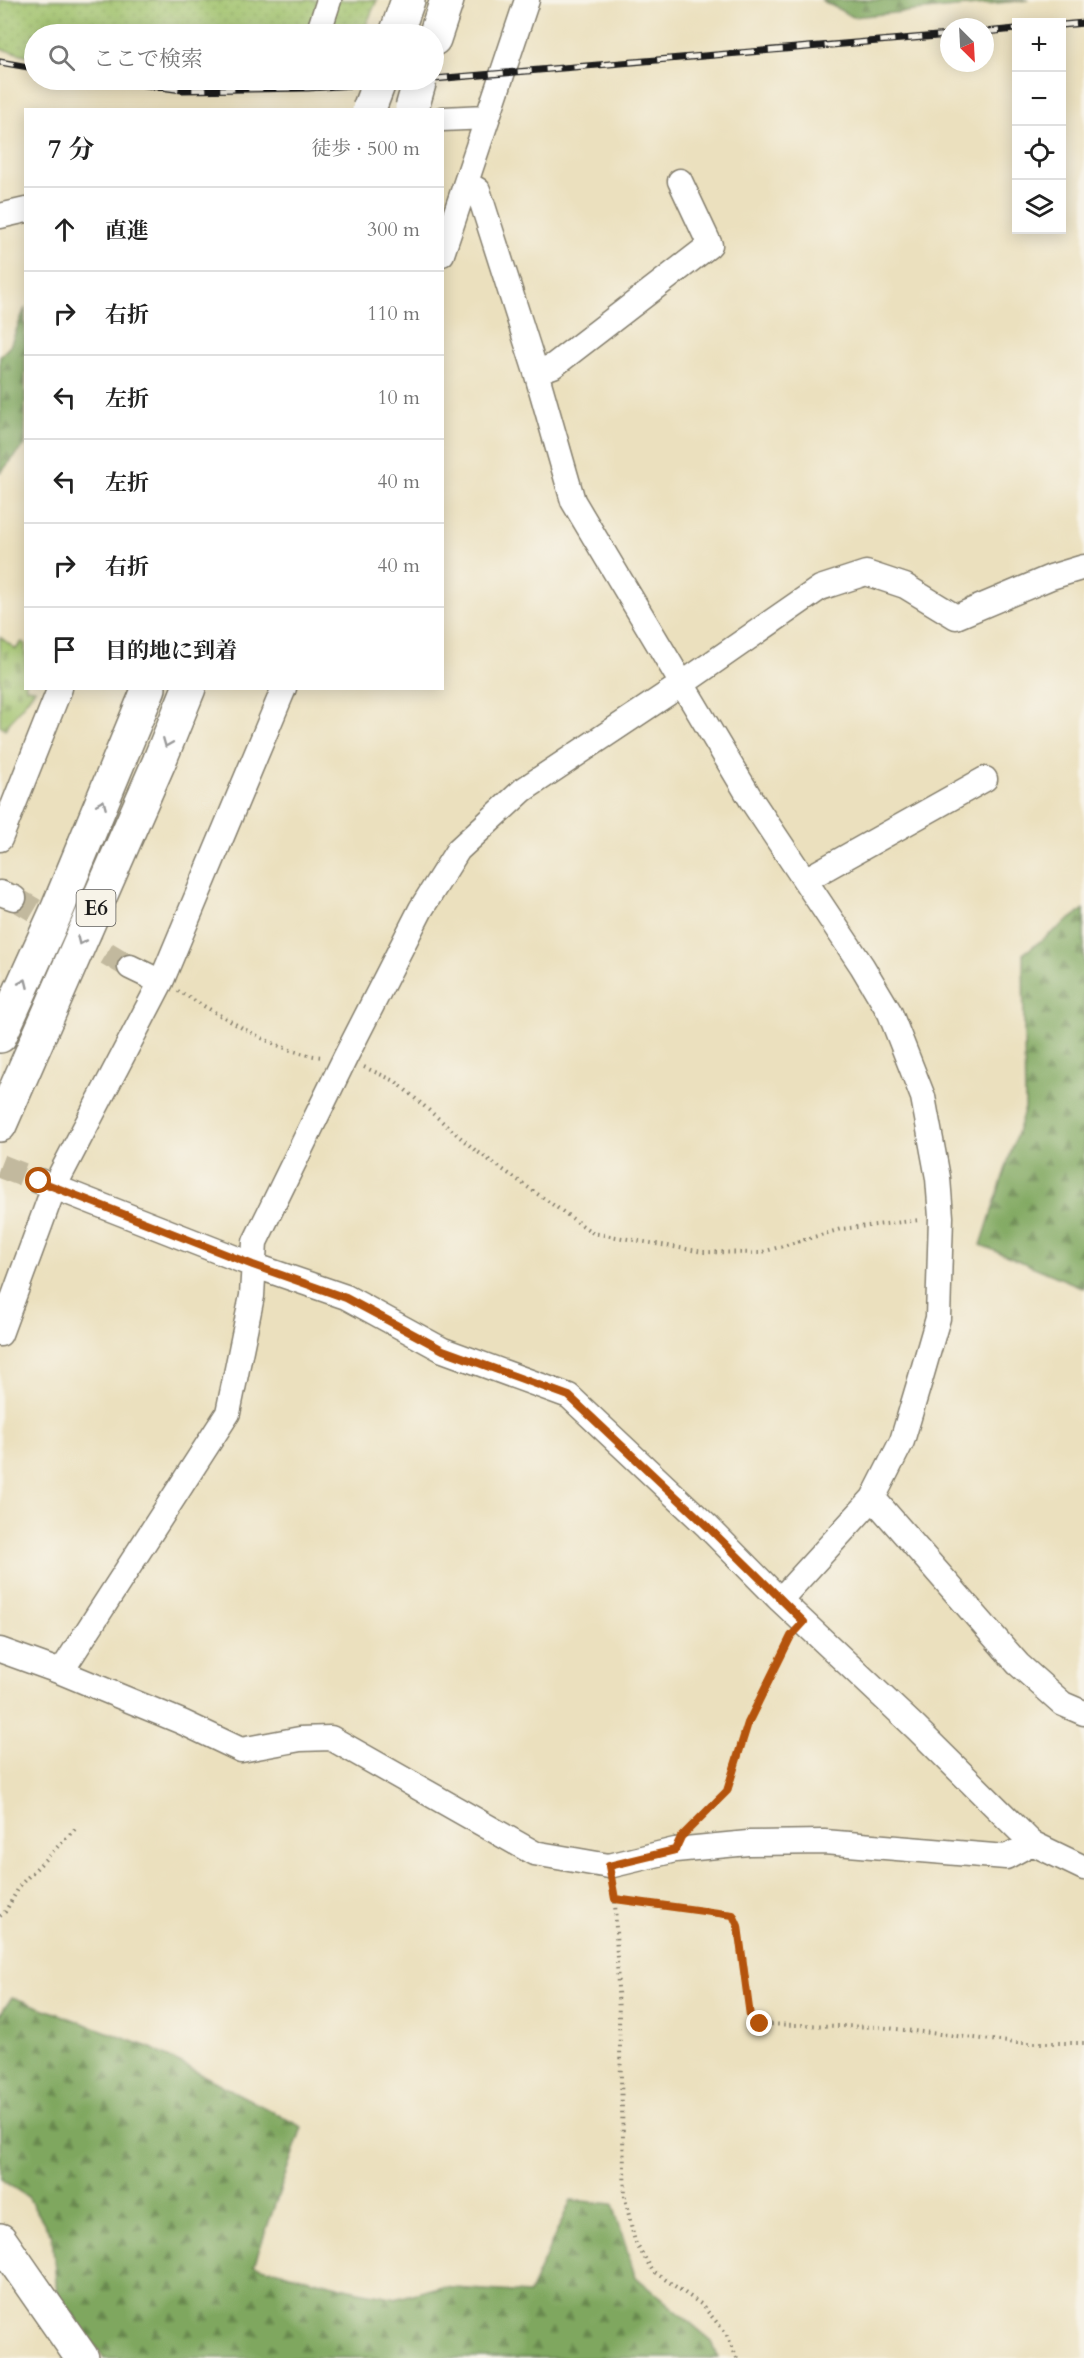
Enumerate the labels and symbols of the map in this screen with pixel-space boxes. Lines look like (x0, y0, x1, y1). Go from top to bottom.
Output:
north arrow (940, 18, 994, 72)
one-way arrow (162, 737, 174, 748)
one-way arrow (95, 799, 107, 810)
road number: E6 (76, 890, 116, 926)
one-way arrow (77, 935, 89, 946)
one-way arrow (17, 979, 29, 990)
route start (25, 1167, 51, 1193)
route end (746, 2010, 772, 2036)

